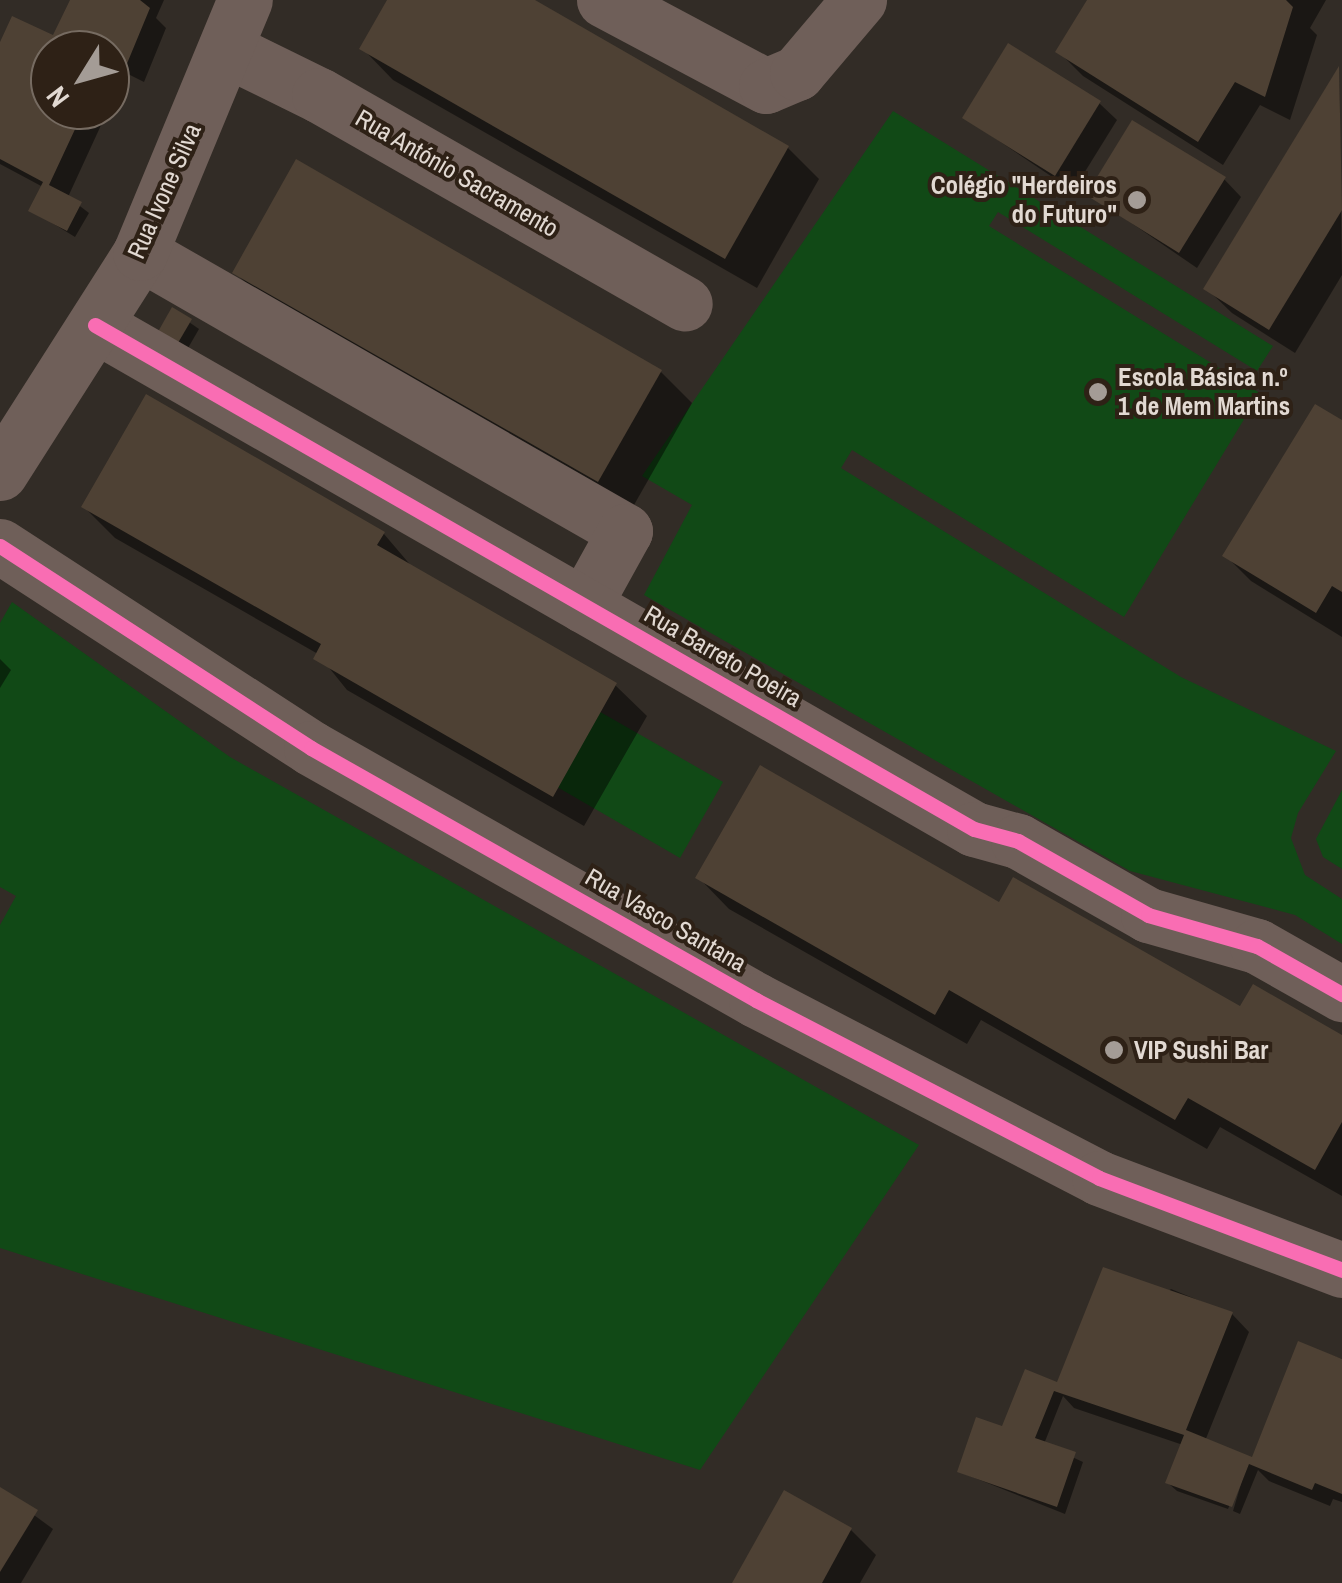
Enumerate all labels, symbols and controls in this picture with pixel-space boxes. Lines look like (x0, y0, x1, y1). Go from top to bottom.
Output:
north arrow (30, 30, 130, 130)
text: N (37, 79, 78, 115)
street label: Rua António Sacramento (350, 102, 564, 244)
street label: Rua Ivone Silva (121, 119, 207, 263)
place label: Colégio "Herdeiros do Futuro" (931, 171, 1117, 230)
marker: Colégio "Herdeiros do Futuro" (1126, 189, 1148, 211)
place label: Escola Básica n.º 1 de Mem Martins (1118, 363, 1290, 422)
marker: Escola Básica n.º 1 de Mem Martins (1087, 381, 1109, 403)
street label: Rua Barreto Poeira (639, 599, 807, 713)
street label: Rua Vasco Santana (580, 862, 752, 978)
place label: VIP Sushi Bar (1134, 1035, 1268, 1065)
marker: VIP Sushi Bar (1103, 1039, 1125, 1061)

